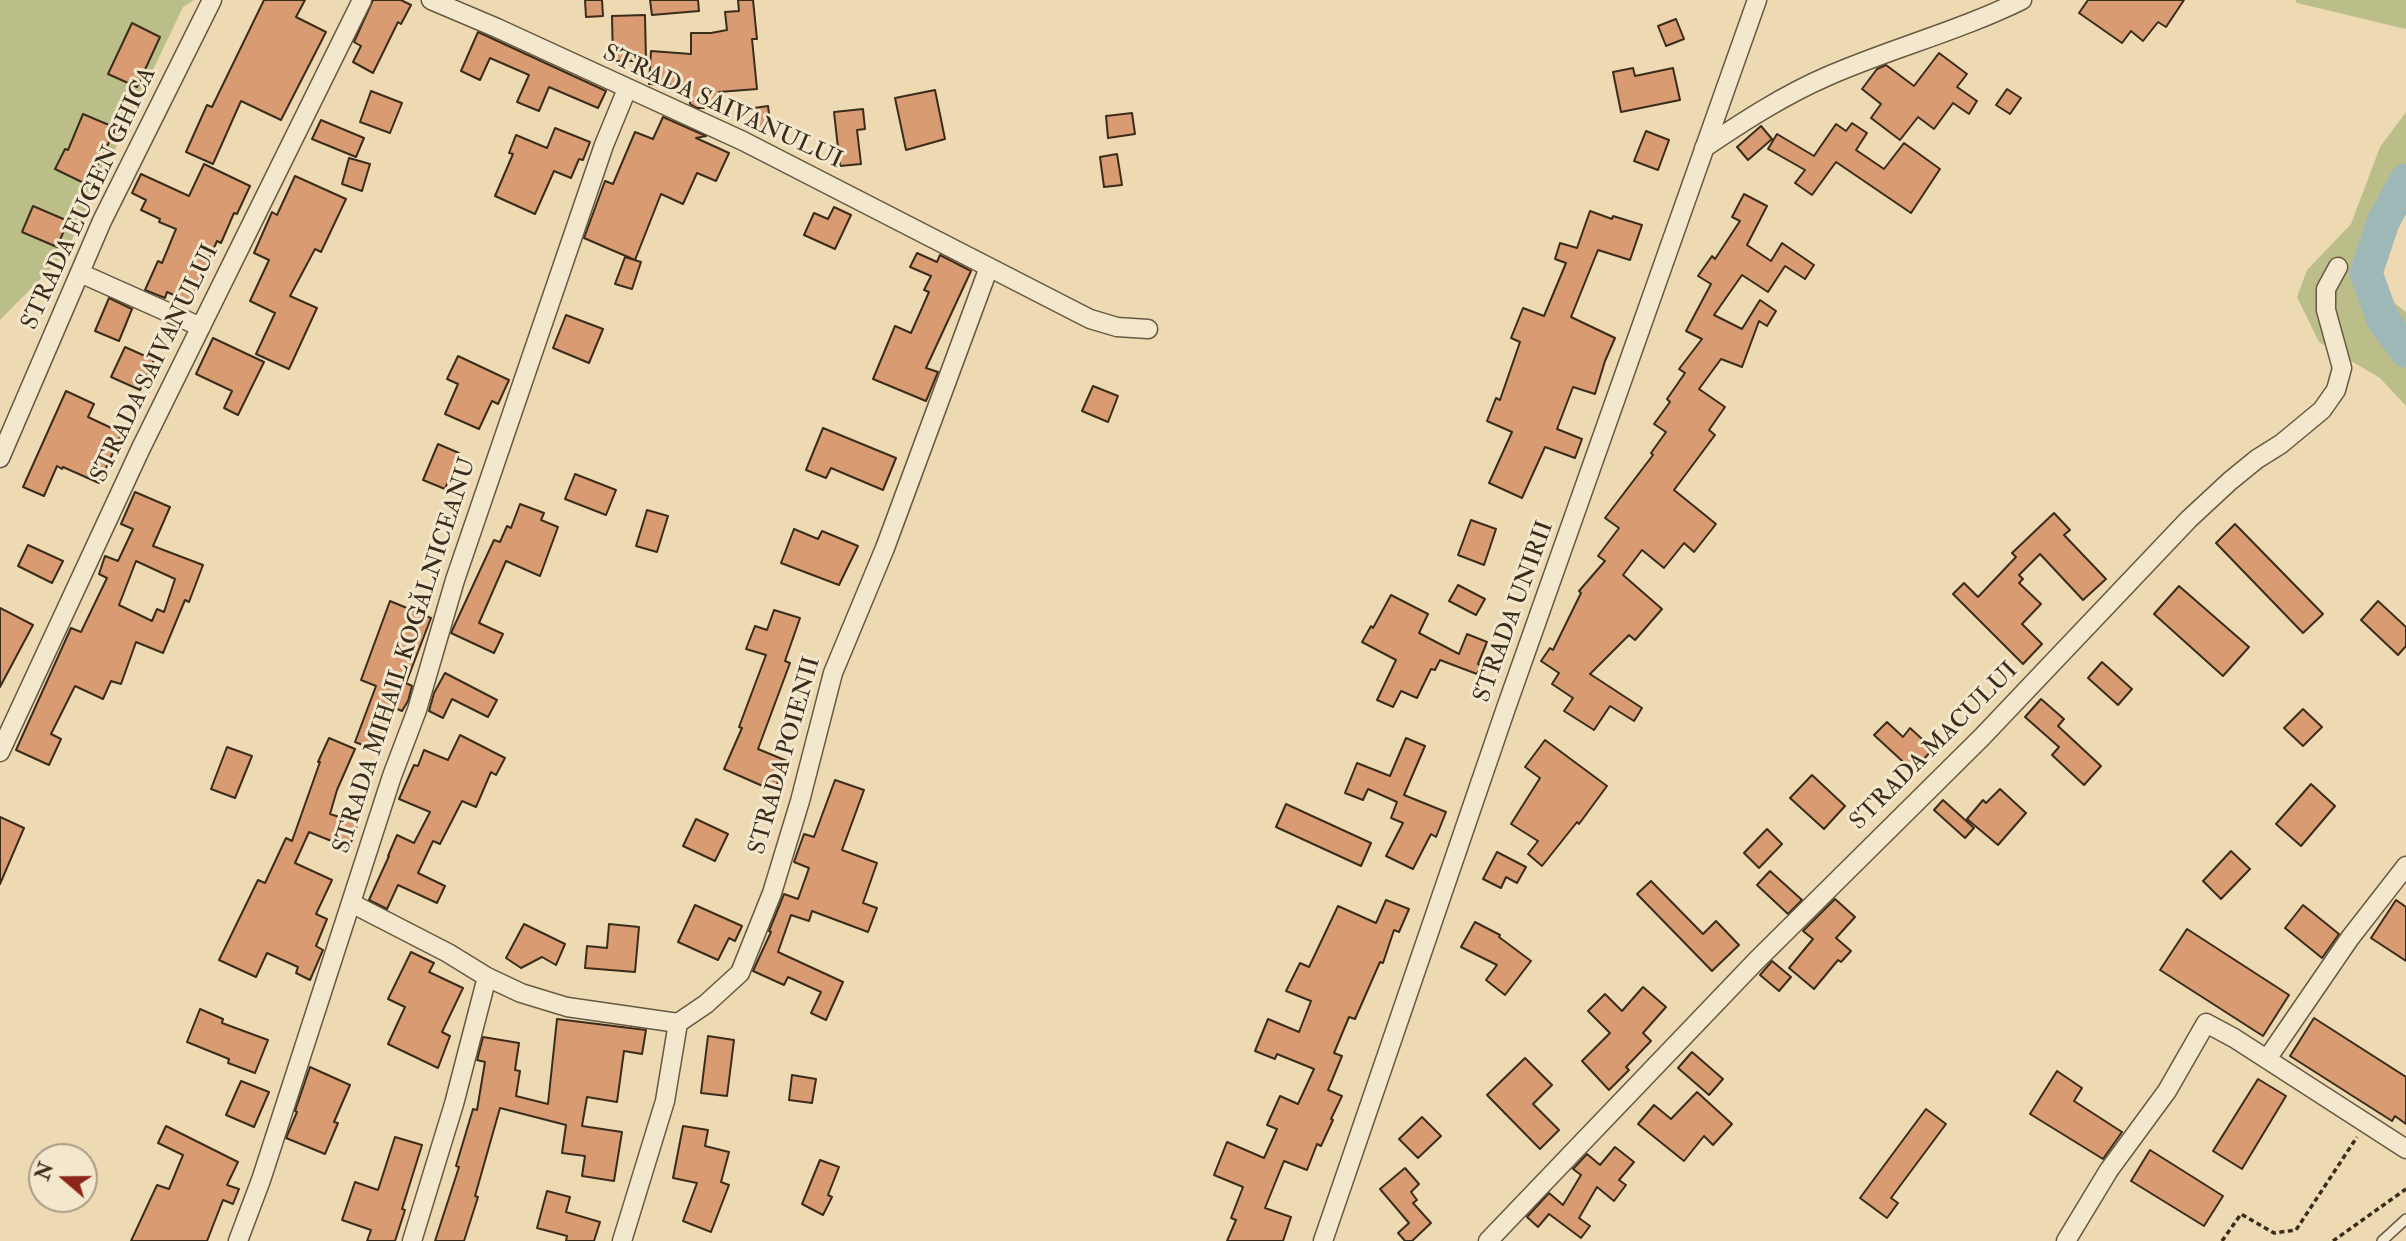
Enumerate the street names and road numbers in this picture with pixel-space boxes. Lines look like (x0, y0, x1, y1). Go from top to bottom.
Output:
street label: STRADA SAIVANULUI (598, 40, 846, 176)
street label: STRADA EUGEN GHICA (16, 63, 164, 335)
street label: STRADA SAIVANULUI (86, 240, 226, 488)
street label: STRADA MIHAIL KOGĂLNICEANU (328, 455, 484, 857)
street label: STRADA UNIRII (1469, 517, 1561, 707)
street label: STRADA POIENII (744, 654, 828, 858)
street label: STRADA MACULUI (1845, 657, 2025, 837)

